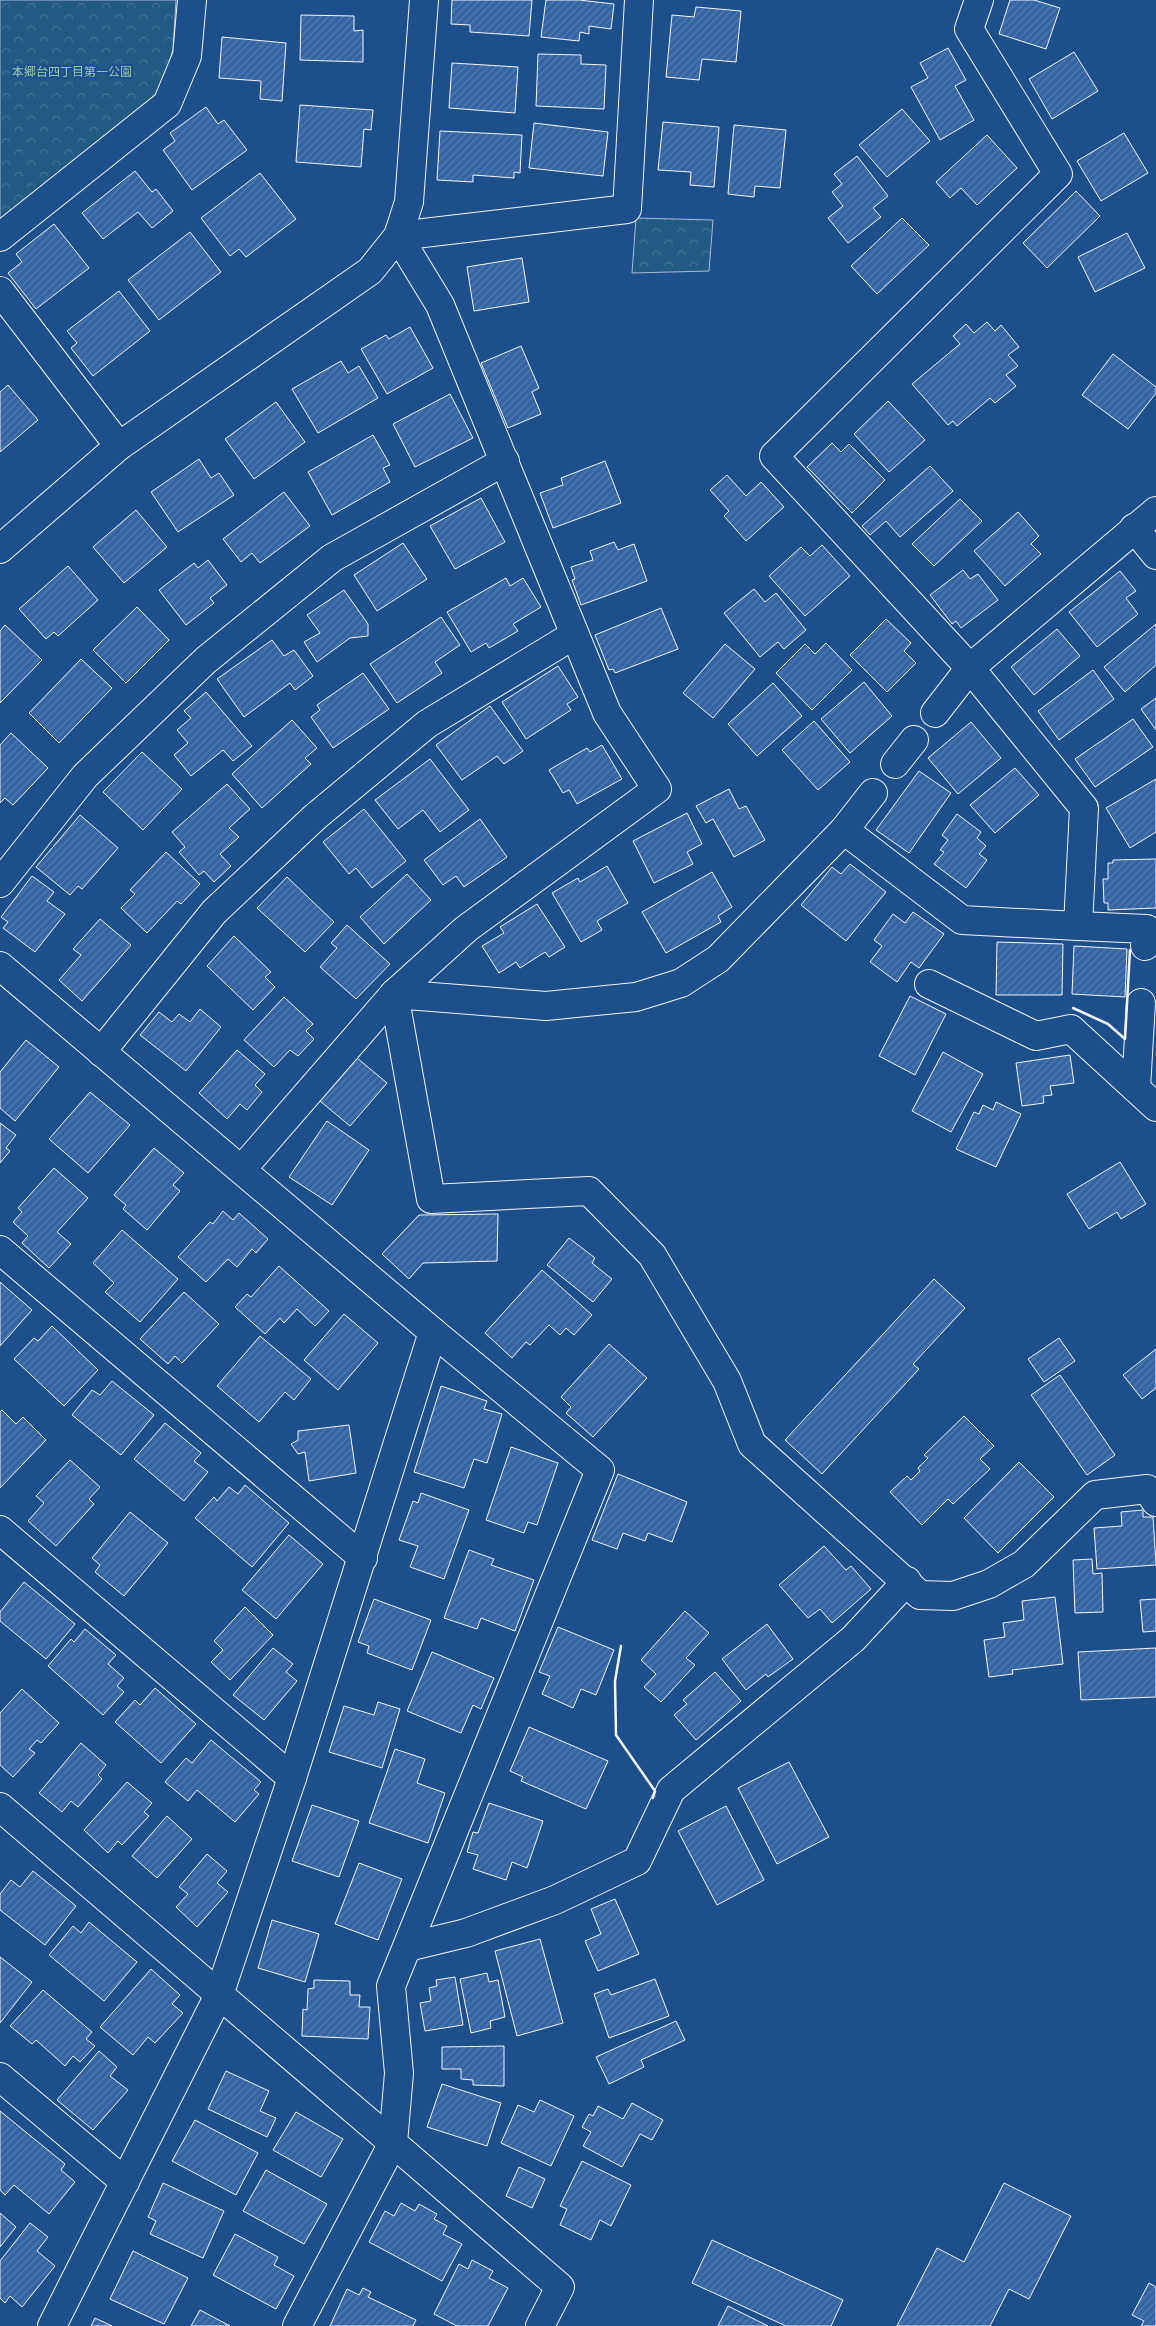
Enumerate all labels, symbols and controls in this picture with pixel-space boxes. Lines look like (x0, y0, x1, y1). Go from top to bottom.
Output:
park label: 本郷台四丁目第一公園 (12, 64, 132, 81)

